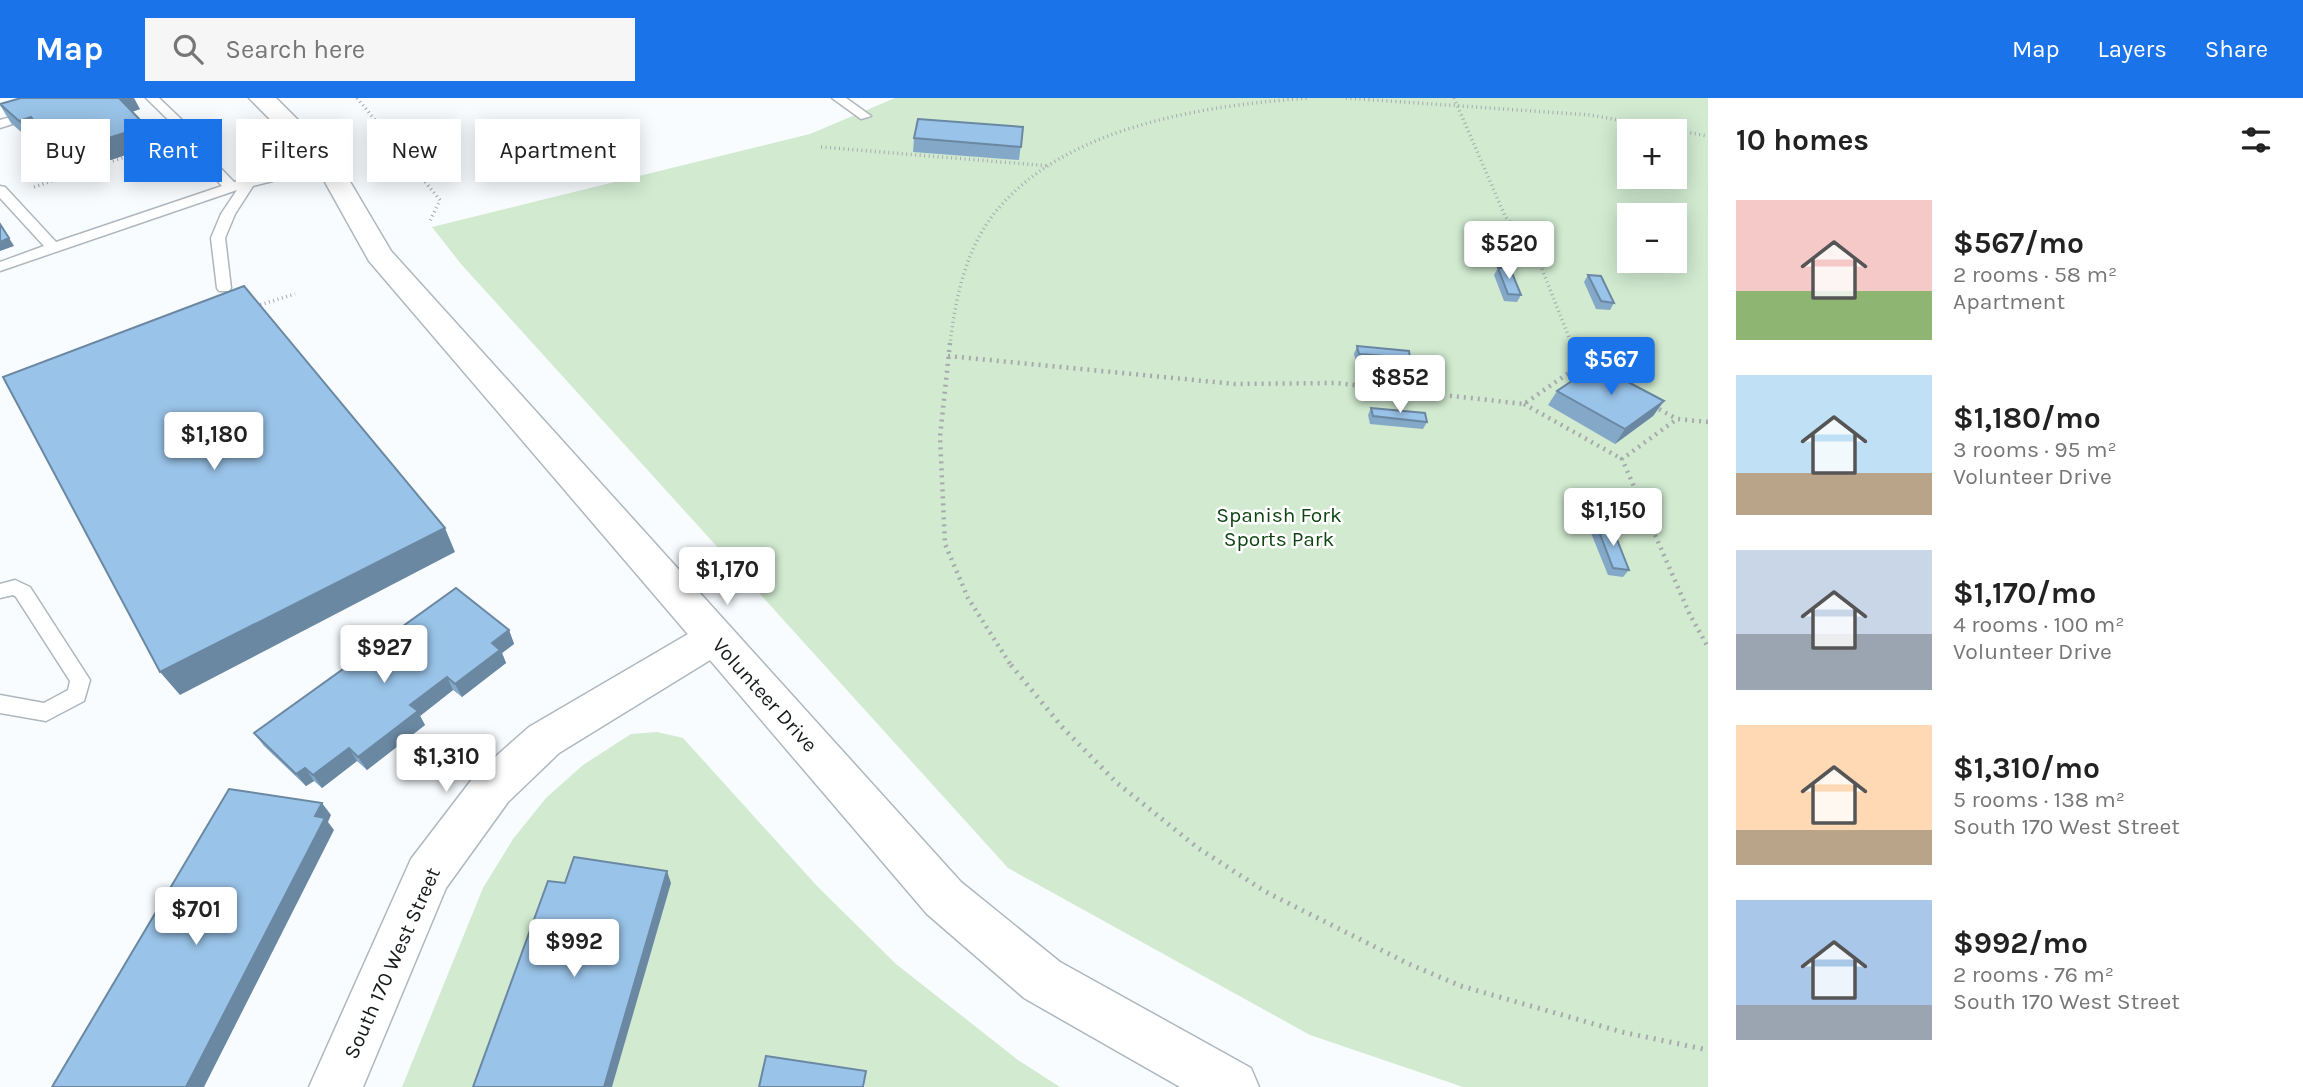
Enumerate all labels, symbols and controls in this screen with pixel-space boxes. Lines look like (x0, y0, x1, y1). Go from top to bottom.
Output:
search box (145, 18, 635, 81)
text: Map (35, 30, 103, 68)
icon: search (169, 30, 207, 68)
text: Search here (225, 34, 365, 65)
text: Map (2012, 35, 2060, 63)
text: Layers (2098, 35, 2167, 63)
text: Share (2205, 35, 2268, 63)
chip: Buy (21, 119, 110, 182)
chip: Rent (124, 119, 222, 182)
chip: Filters (236, 119, 353, 182)
chip: New (367, 119, 461, 182)
chip: Apartment (475, 119, 640, 182)
map controls (1617, 119, 1687, 273)
button: + (1617, 119, 1687, 189)
icon: filters (2237, 121, 2275, 159)
text: 10 homes (1736, 122, 1869, 158)
button: − (1617, 203, 1687, 273)
pin: $520 (1468, 222, 1550, 281)
text: $567/mo (1953, 225, 2084, 261)
icon: home (1792, 228, 1876, 312)
text: $520 (1480, 230, 1538, 257)
text: 2 rooms · 58 m² (1953, 261, 2117, 288)
text: Apartment (1953, 288, 2065, 315)
pin: $567 (1570, 338, 1652, 397)
text: $567 (1584, 346, 1638, 373)
pin: $852 (1359, 356, 1441, 415)
text: $852 (1371, 364, 1429, 391)
text: $1,180/mo (1953, 400, 2101, 436)
icon: home (1792, 403, 1876, 487)
pin: $1,180 (157, 412, 271, 472)
text: $1,180 (180, 421, 248, 448)
text: 3 rooms · 95 m² (1953, 436, 2117, 463)
text: Volunteer Drive (1953, 463, 2112, 490)
pin: $1,150 (1556, 489, 1670, 548)
text: $1,150 (1580, 497, 1646, 524)
park label: Spanish Fork Sports Park (1216, 503, 1342, 551)
pin: $1,170 (670, 547, 784, 607)
text: $1,170 (695, 556, 759, 583)
text: $1,170/mo (1953, 575, 2096, 611)
icon: home (1792, 578, 1876, 662)
text: 4 rooms · 100 m² (1953, 611, 2125, 638)
pin: $927 (343, 626, 425, 685)
street label: Volunteer Drive (708, 633, 822, 757)
text: $927 (356, 634, 412, 661)
text: Volunteer Drive (1953, 638, 2112, 665)
pin: $1,310 (389, 734, 503, 794)
text: $1,310 (413, 743, 479, 770)
text: $1,310/mo (1953, 750, 2100, 786)
icon: home (1792, 753, 1876, 837)
text: 5 rooms · 138 m² (1953, 786, 2125, 813)
text: South 170 West Street (1953, 813, 2180, 840)
street label: South 170 West Street (339, 863, 445, 1063)
pin: $701 (155, 888, 237, 947)
text: $701 (171, 896, 221, 923)
pin: $992 (533, 920, 615, 979)
text: $992/mo (1953, 925, 2088, 961)
text: $992 (545, 928, 603, 955)
icon: home (1792, 928, 1876, 1012)
text: 2 rooms · 76 m² (1953, 961, 2114, 988)
text: South 170 West Street (1953, 988, 2180, 1015)

